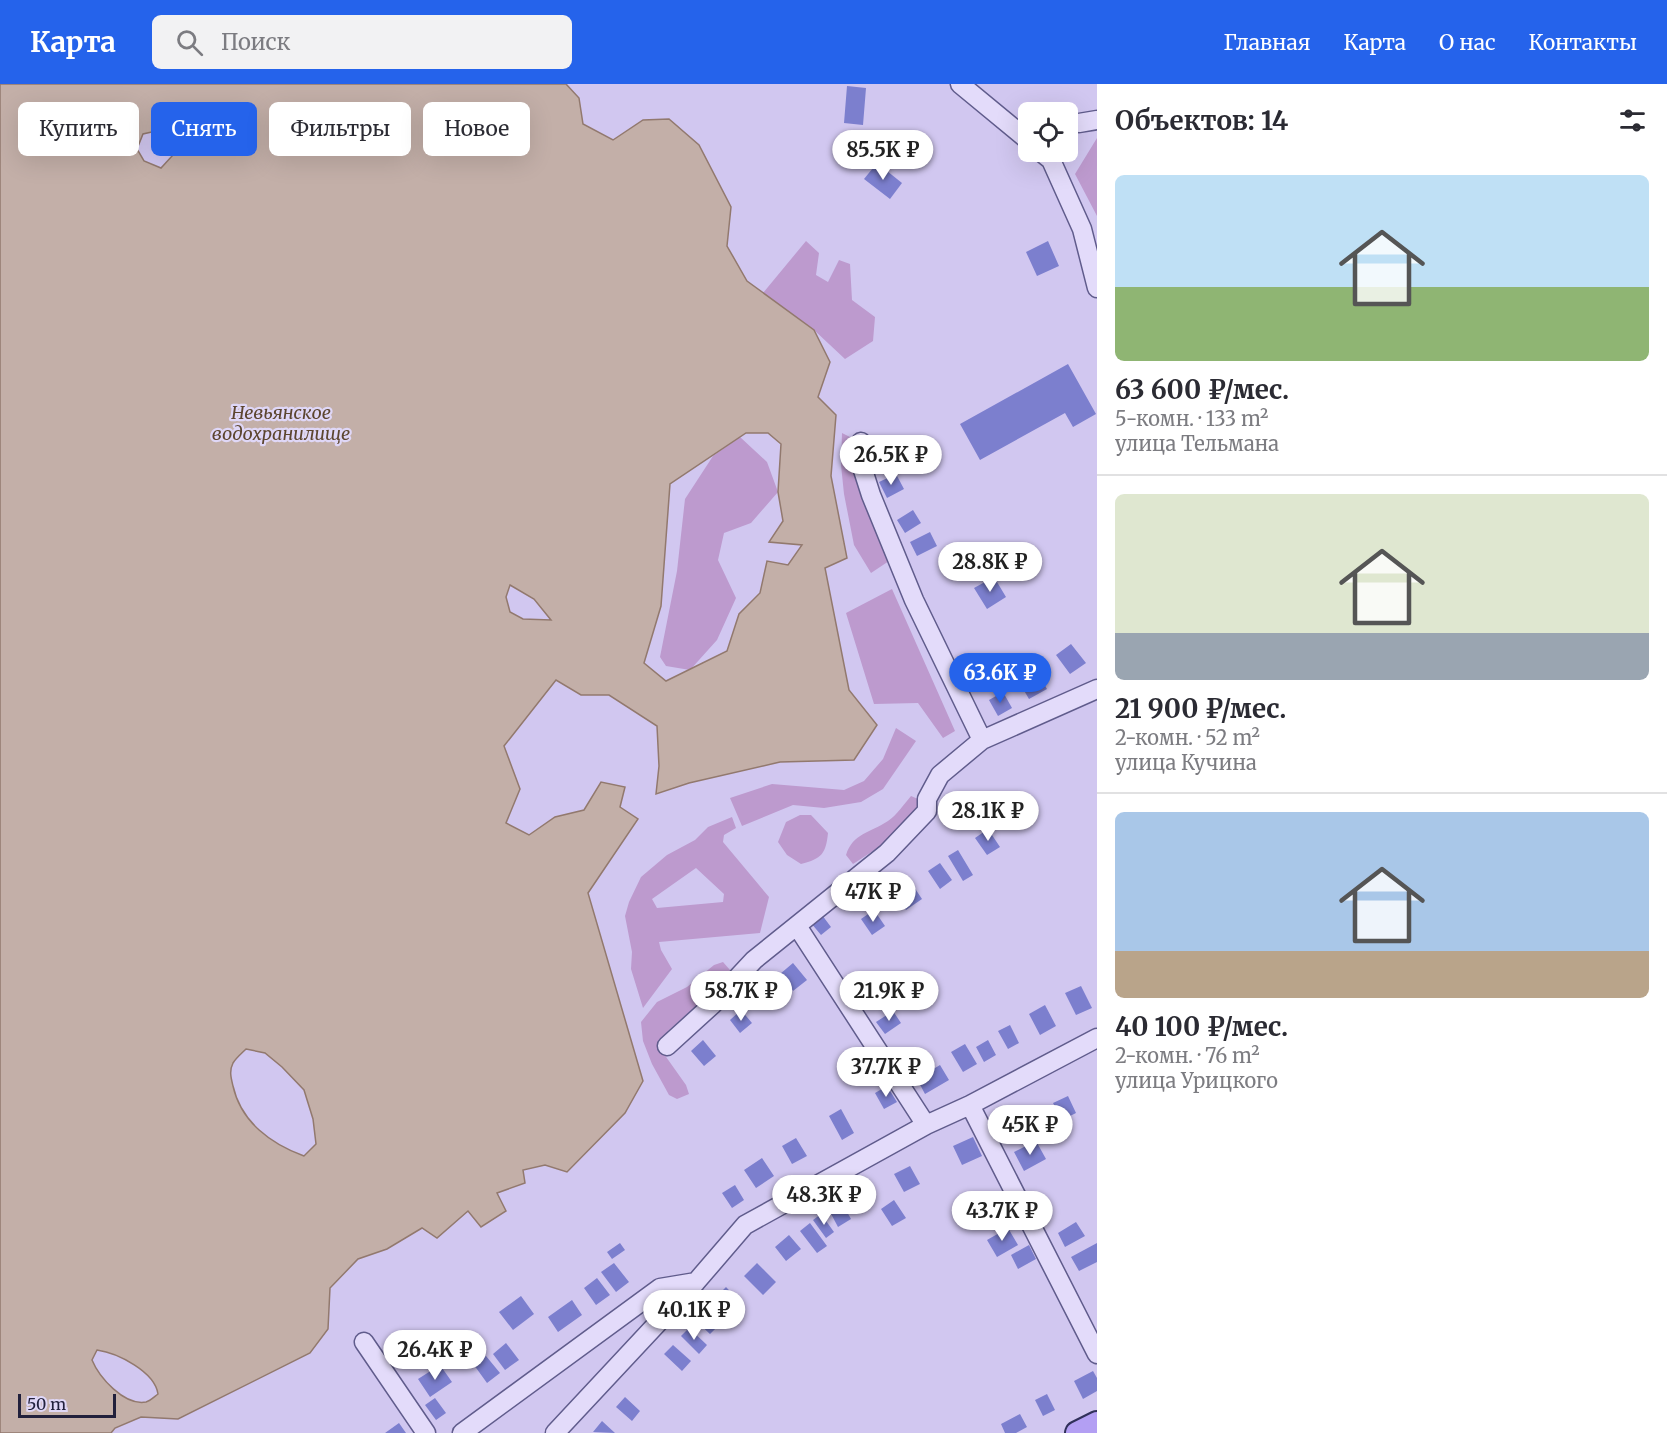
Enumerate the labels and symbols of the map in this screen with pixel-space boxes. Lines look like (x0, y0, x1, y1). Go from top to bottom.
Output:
pin: 85.5K ₽ (828, 130, 938, 181)
water label: Невьянское водохранилище (212, 401, 350, 445)
pin: 26.5K ₽ (836, 435, 946, 486)
pin: 28.8K ₽ (935, 542, 1045, 593)
pin: 63.6K ₽ (945, 653, 1055, 704)
pin: 28.1K ₽ (933, 791, 1043, 842)
pin: 47K ₽ (831, 872, 915, 923)
pin: 58.7K ₽ (686, 971, 796, 1022)
pin: 21.9K ₽ (834, 971, 944, 1022)
pin: 37.7K ₽ (831, 1047, 941, 1098)
pin: 45K ₽ (988, 1105, 1072, 1156)
pin: 48.3K ₽ (769, 1175, 879, 1226)
pin: 43.7K ₽ (947, 1191, 1057, 1242)
pin: 40.1K ₽ (639, 1290, 749, 1341)
pin: 26.4K ₽ (380, 1330, 490, 1381)
scale bar (18, 1391, 116, 1418)

